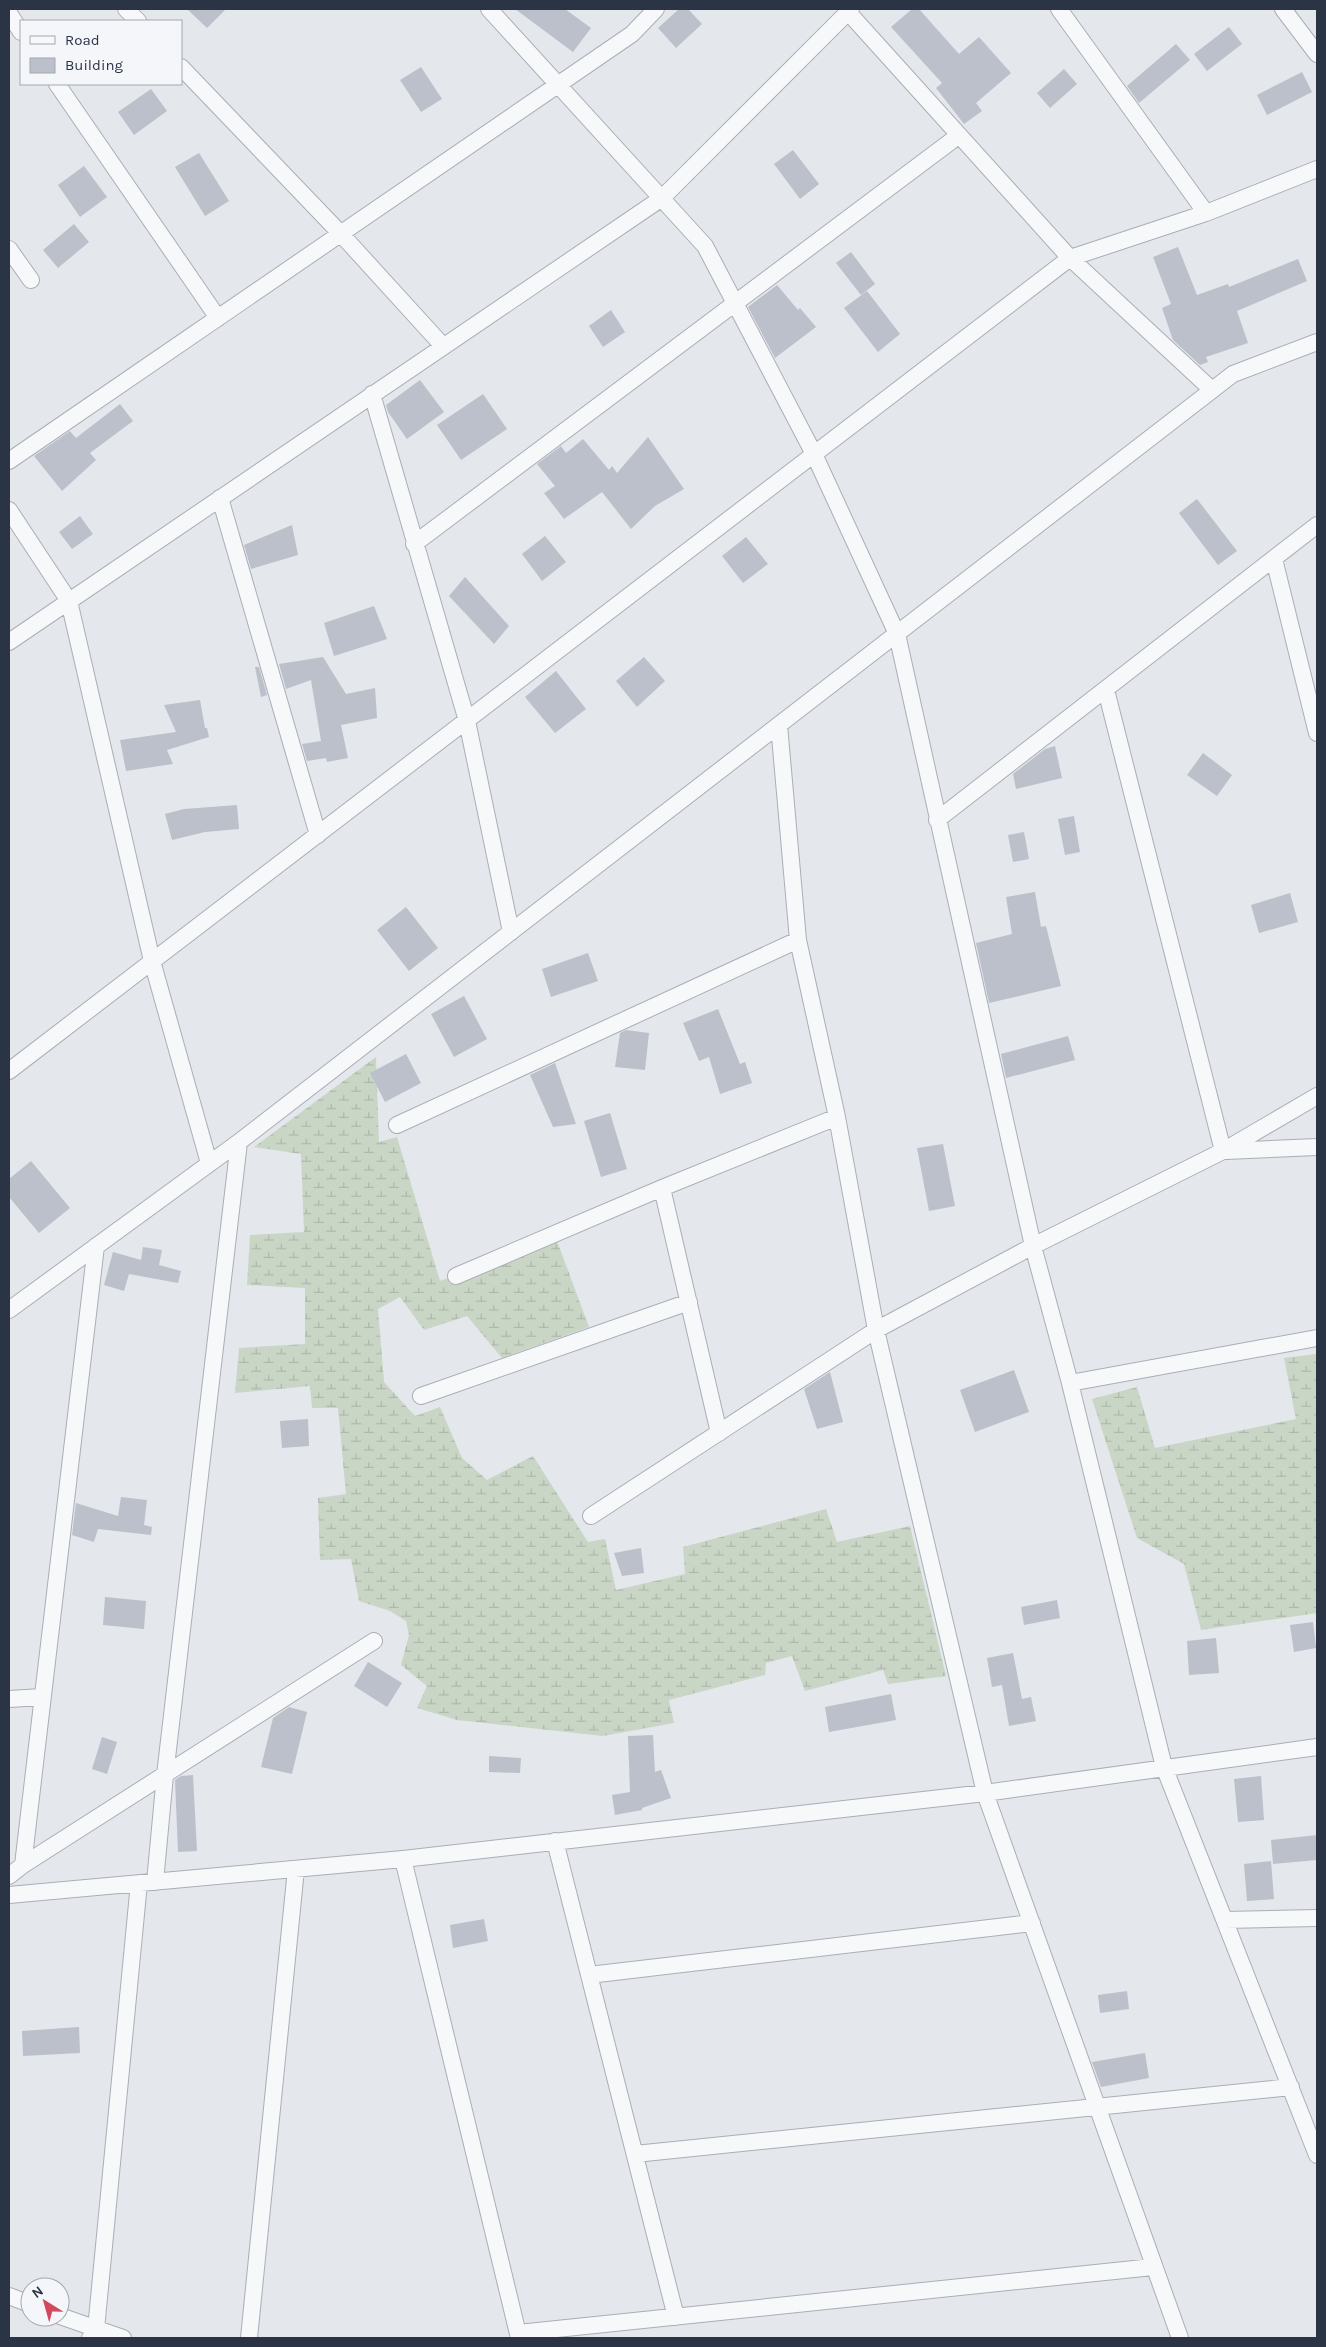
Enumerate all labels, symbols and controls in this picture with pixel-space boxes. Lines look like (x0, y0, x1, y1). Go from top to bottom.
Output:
legend (20, 20, 182, 85)
text: Road (65, 31, 100, 49)
text: Building (65, 56, 123, 74)
north arrow (20, 2277, 70, 2327)
text: N (28, 2282, 47, 2302)

